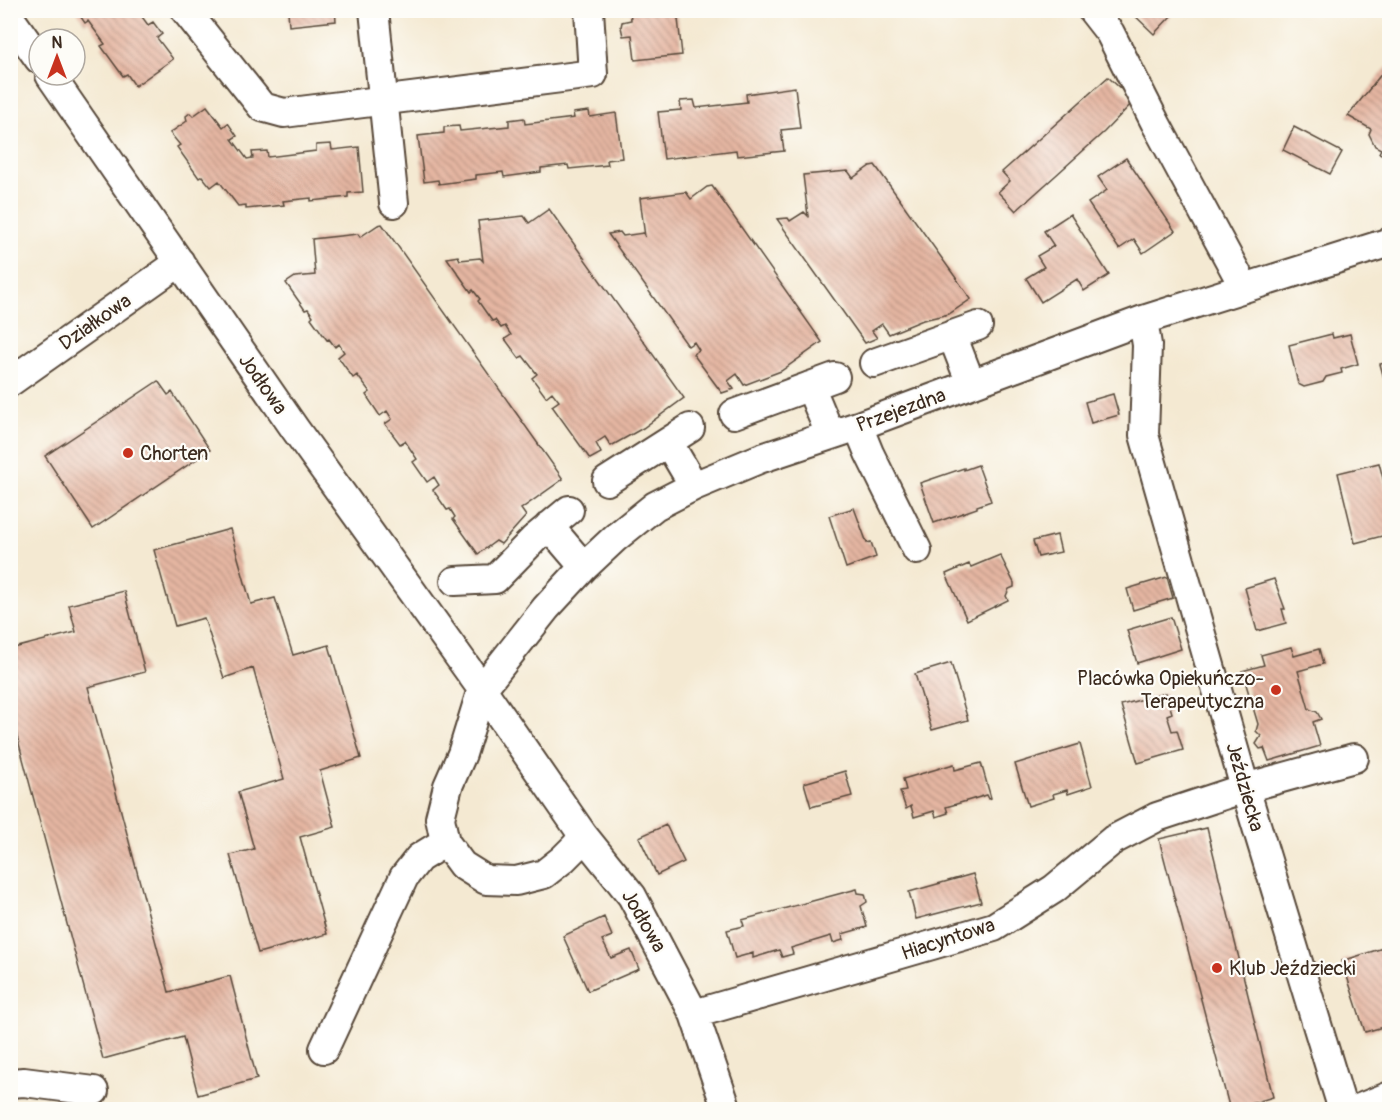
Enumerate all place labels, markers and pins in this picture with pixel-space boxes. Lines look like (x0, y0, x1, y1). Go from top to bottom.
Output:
place label: Chorten (140, 441, 208, 466)
marker: Chorten (121, 446, 135, 460)
place label: Placówka Opiekuńczo- Terapeutyczna (1077, 666, 1264, 714)
marker: Placówka Opiekuńczo- Terapeutyczna (1269, 683, 1283, 697)
place label: Klub Jeździecki (1229, 956, 1356, 981)
marker: Klub Jeździecki (1210, 961, 1224, 975)

